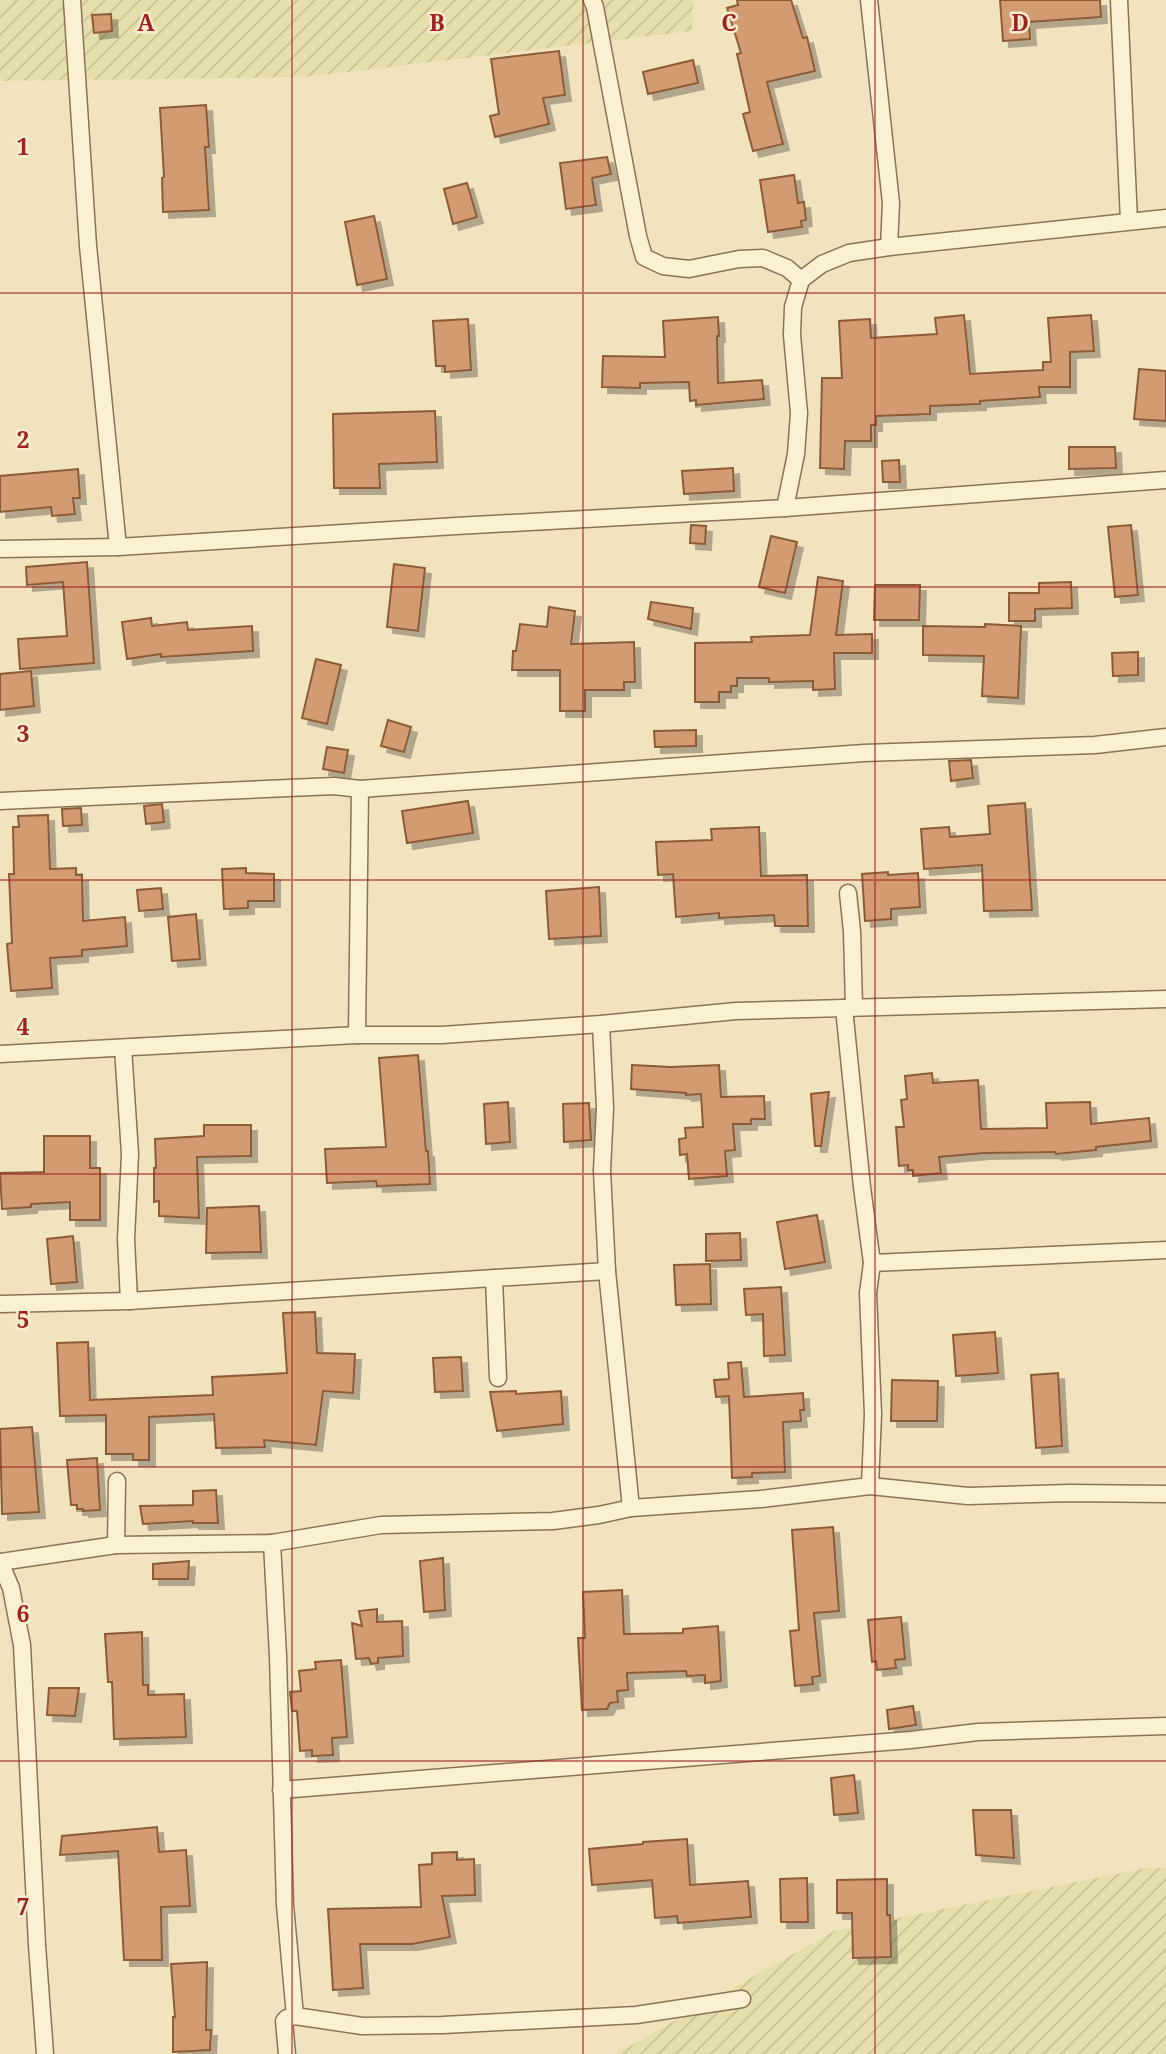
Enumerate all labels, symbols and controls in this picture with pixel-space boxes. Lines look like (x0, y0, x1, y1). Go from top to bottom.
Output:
text: A (137, 6, 155, 38)
text: B (429, 6, 445, 38)
text: C (721, 6, 737, 38)
text: D (1011, 6, 1029, 38)
text: 1 (17, 130, 30, 162)
text: 2 (17, 423, 30, 455)
text: 3 (17, 717, 30, 749)
text: 4 (17, 1010, 30, 1042)
text: 5 (17, 1303, 30, 1335)
text: 6 (17, 1597, 30, 1629)
text: 7 (17, 1890, 30, 1922)

